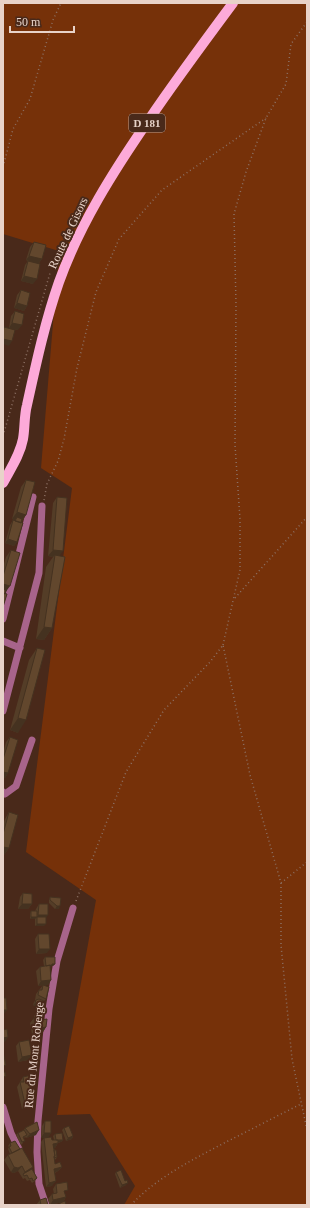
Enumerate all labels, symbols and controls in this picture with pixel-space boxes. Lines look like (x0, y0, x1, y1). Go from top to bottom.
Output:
scale bar (10, 8, 74, 34)
text: 50 m (16, 15, 41, 29)
road number: D 181 (129, 114, 165, 132)
street label: Route de Gisors (45, 195, 91, 271)
street label: Rue du Mont Roberge (21, 1001, 47, 1109)

